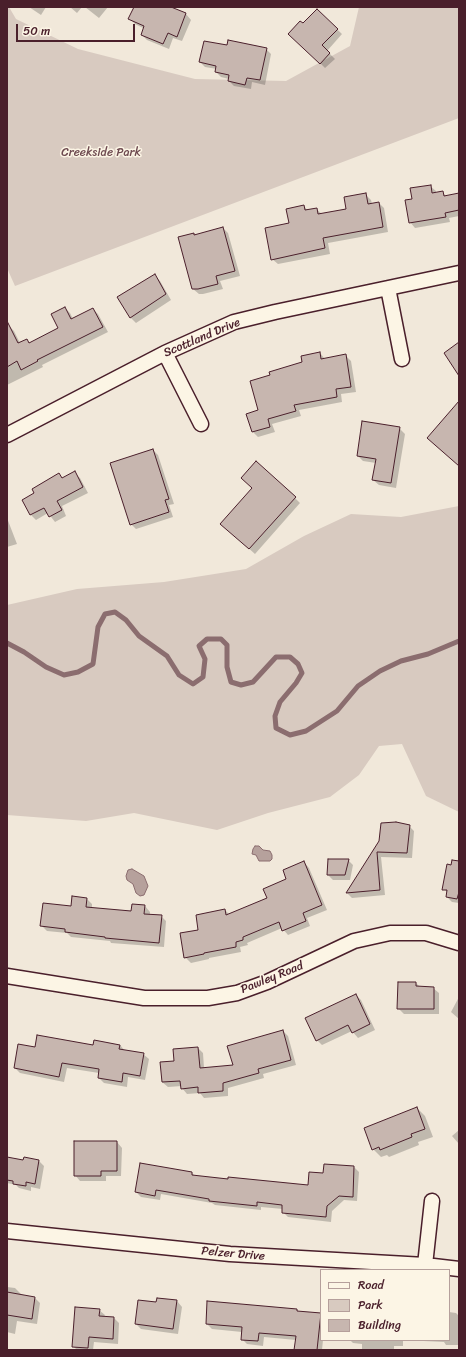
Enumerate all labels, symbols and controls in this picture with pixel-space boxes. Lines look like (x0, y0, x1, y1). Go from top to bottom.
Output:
scale bar (18, 16, 137, 42)
text: 50 m (23, 20, 50, 42)
park label: Creekside Park (61, 146, 141, 160)
street label: Scottland Drive (161, 315, 243, 361)
street label: Pawley Road (239, 959, 305, 997)
street label: Pelzer Drive (201, 1244, 265, 1264)
legend (320, 1269, 450, 1341)
text: Road (358, 1274, 384, 1296)
text: Park (358, 1294, 383, 1316)
text: Building (358, 1314, 401, 1336)

